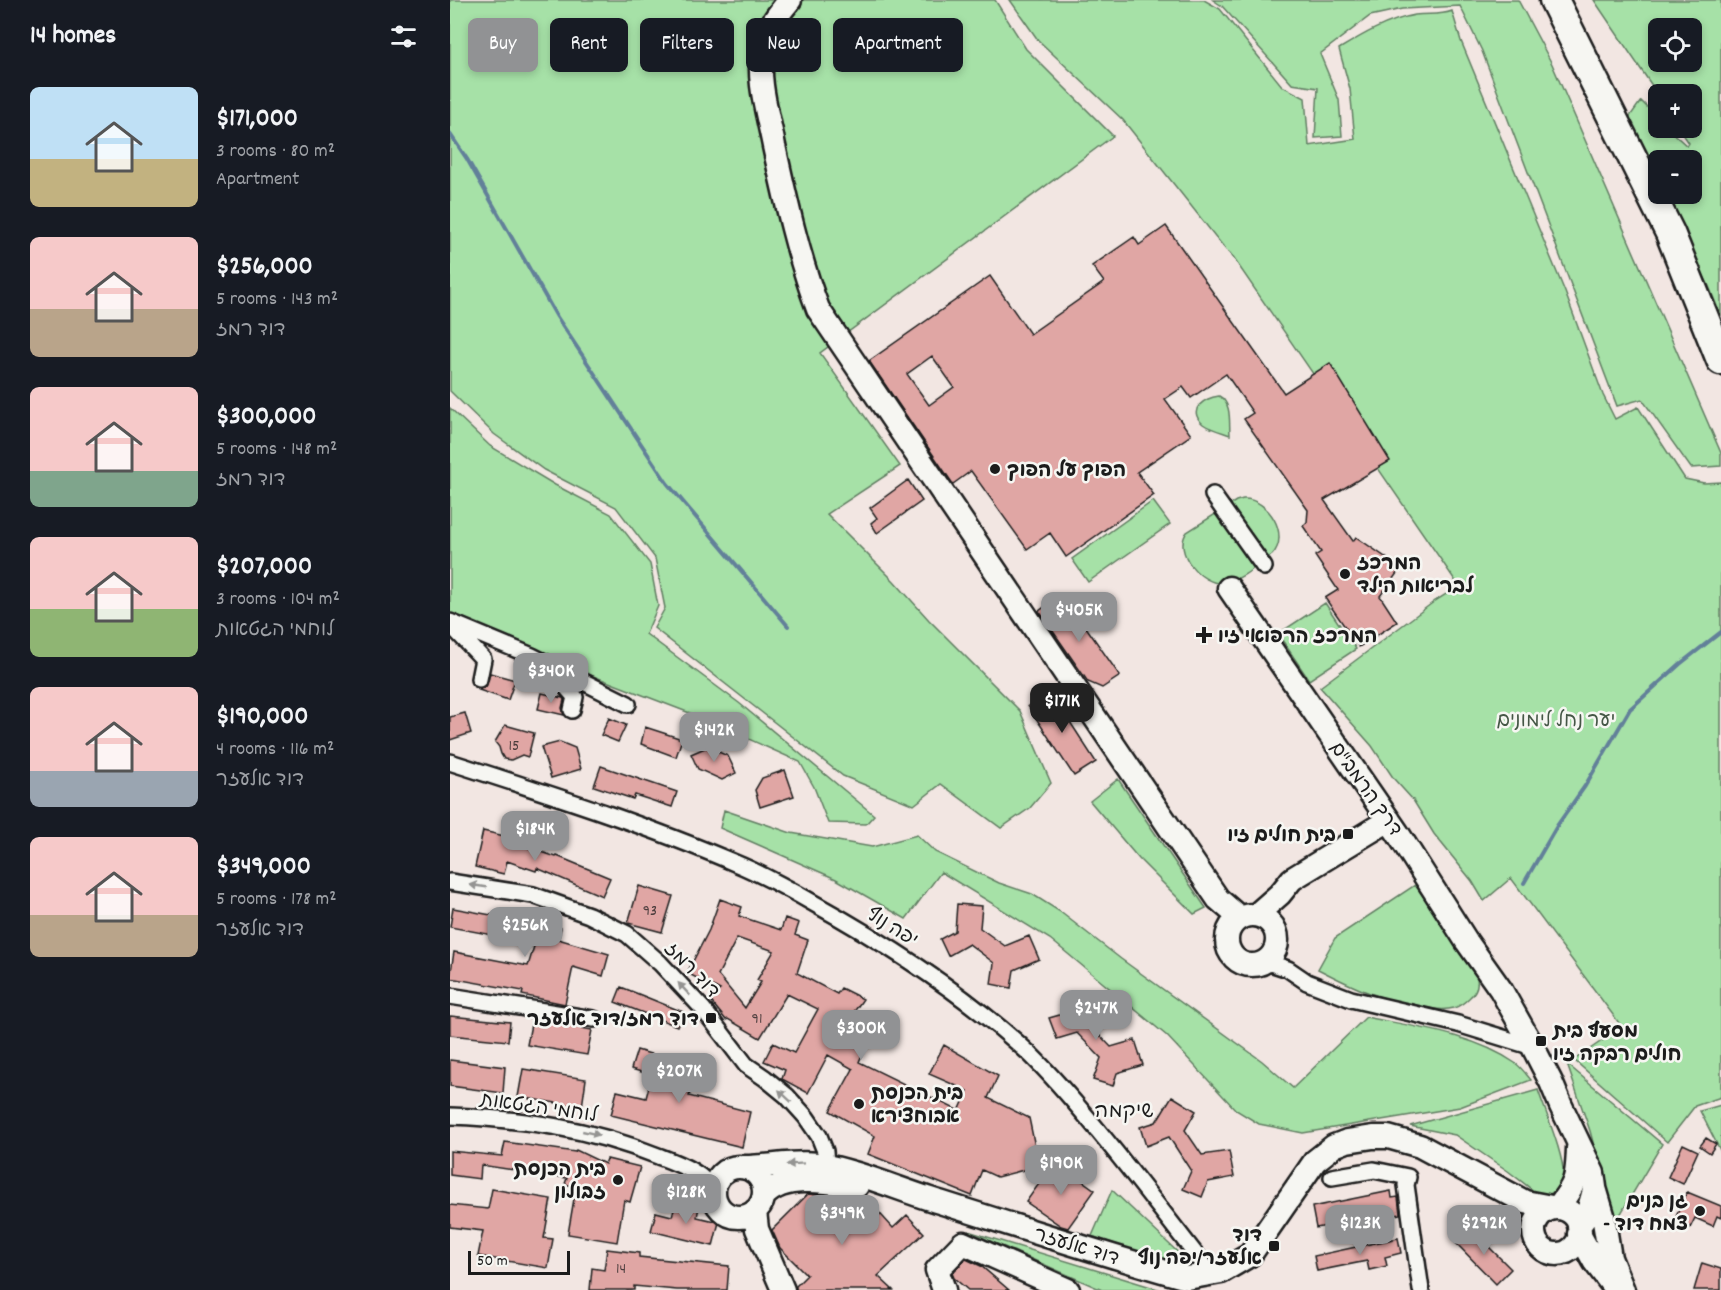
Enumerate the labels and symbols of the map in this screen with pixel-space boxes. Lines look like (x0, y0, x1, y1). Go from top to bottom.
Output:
place label: הפוך על הפוך (1007, 458, 1126, 486)
marker: הפוך על הפוך (988, 462, 1002, 476)
place label: המרכז לבריאות הילד (1357, 551, 1474, 602)
marker: המרכז לבריאות הילד (1338, 567, 1352, 581)
pin: $405K (1037, 592, 1121, 643)
place label: המרכז הרפואי זיו (1218, 624, 1377, 652)
marker: המרכז הרפואי זיו (1195, 626, 1213, 644)
pin: $340K (509, 653, 593, 704)
pin: $171K (1020, 683, 1104, 734)
park label: יער נחל לימונים (1497, 708, 1615, 736)
pin: $142K (672, 712, 756, 763)
house number: 15 (509, 735, 519, 758)
street label: דרך הרמב"ם (1322, 737, 1408, 843)
pin: $184K (493, 811, 577, 862)
place label: בית חולים זיו (1227, 823, 1336, 851)
marker: בית חולים זיו (1341, 827, 1355, 841)
one-way arrow (468, 882, 487, 891)
house number: 93 (643, 900, 657, 923)
street label: יפה נוף (860, 902, 923, 955)
pin: $256K (483, 907, 567, 958)
street label: דוד רמז (657, 936, 725, 1006)
one-way arrow (677, 981, 691, 996)
pin: $247K (1054, 990, 1138, 1041)
place label: דוד רמז/דוד אלעזר (527, 1007, 699, 1035)
house number: 91 (752, 1008, 762, 1031)
pin: $300K (819, 1010, 903, 1061)
marker: דוד רמז/דוד אלעזר (704, 1011, 718, 1025)
place label: מסעף בית חולים רבקה זיו (1551, 1019, 1681, 1070)
marker: מסעף בית חולים רבקה זיו (1534, 1034, 1548, 1048)
pin: $207K (637, 1053, 721, 1104)
place label: בית הכנסת אבוחצירא (871, 1081, 963, 1132)
street label: לוחמי הגטאות (477, 1087, 600, 1131)
one-way arrow (778, 1089, 793, 1103)
marker: בית הכנסת אבוחצירא (852, 1097, 866, 1111)
district label: שיקמה (1095, 1098, 1153, 1128)
one-way arrow (582, 1129, 600, 1139)
pin: $190K (1019, 1145, 1103, 1196)
place label: בית הכנסת זבולון (514, 1157, 606, 1208)
one-way arrow (786, 1160, 805, 1169)
marker: בית הכנסת זבולון (611, 1173, 625, 1187)
pin: $128K (644, 1174, 728, 1225)
place label: גן בנים - צמח דוד (1603, 1189, 1688, 1240)
pin: $349K (800, 1195, 884, 1246)
marker: גן בנים - צמח דוד (1693, 1204, 1707, 1218)
pin: $123K (1318, 1205, 1402, 1256)
pin: $292K (1442, 1205, 1526, 1256)
street label: דוד אלעזר (1030, 1222, 1122, 1274)
place label: דוד אלעזר/יפה נוף (1138, 1223, 1262, 1274)
marker: דוד אלעזר/יפה נוף (1267, 1239, 1281, 1253)
scale bar (468, 1248, 570, 1276)
house number: 14 (616, 1258, 626, 1281)

